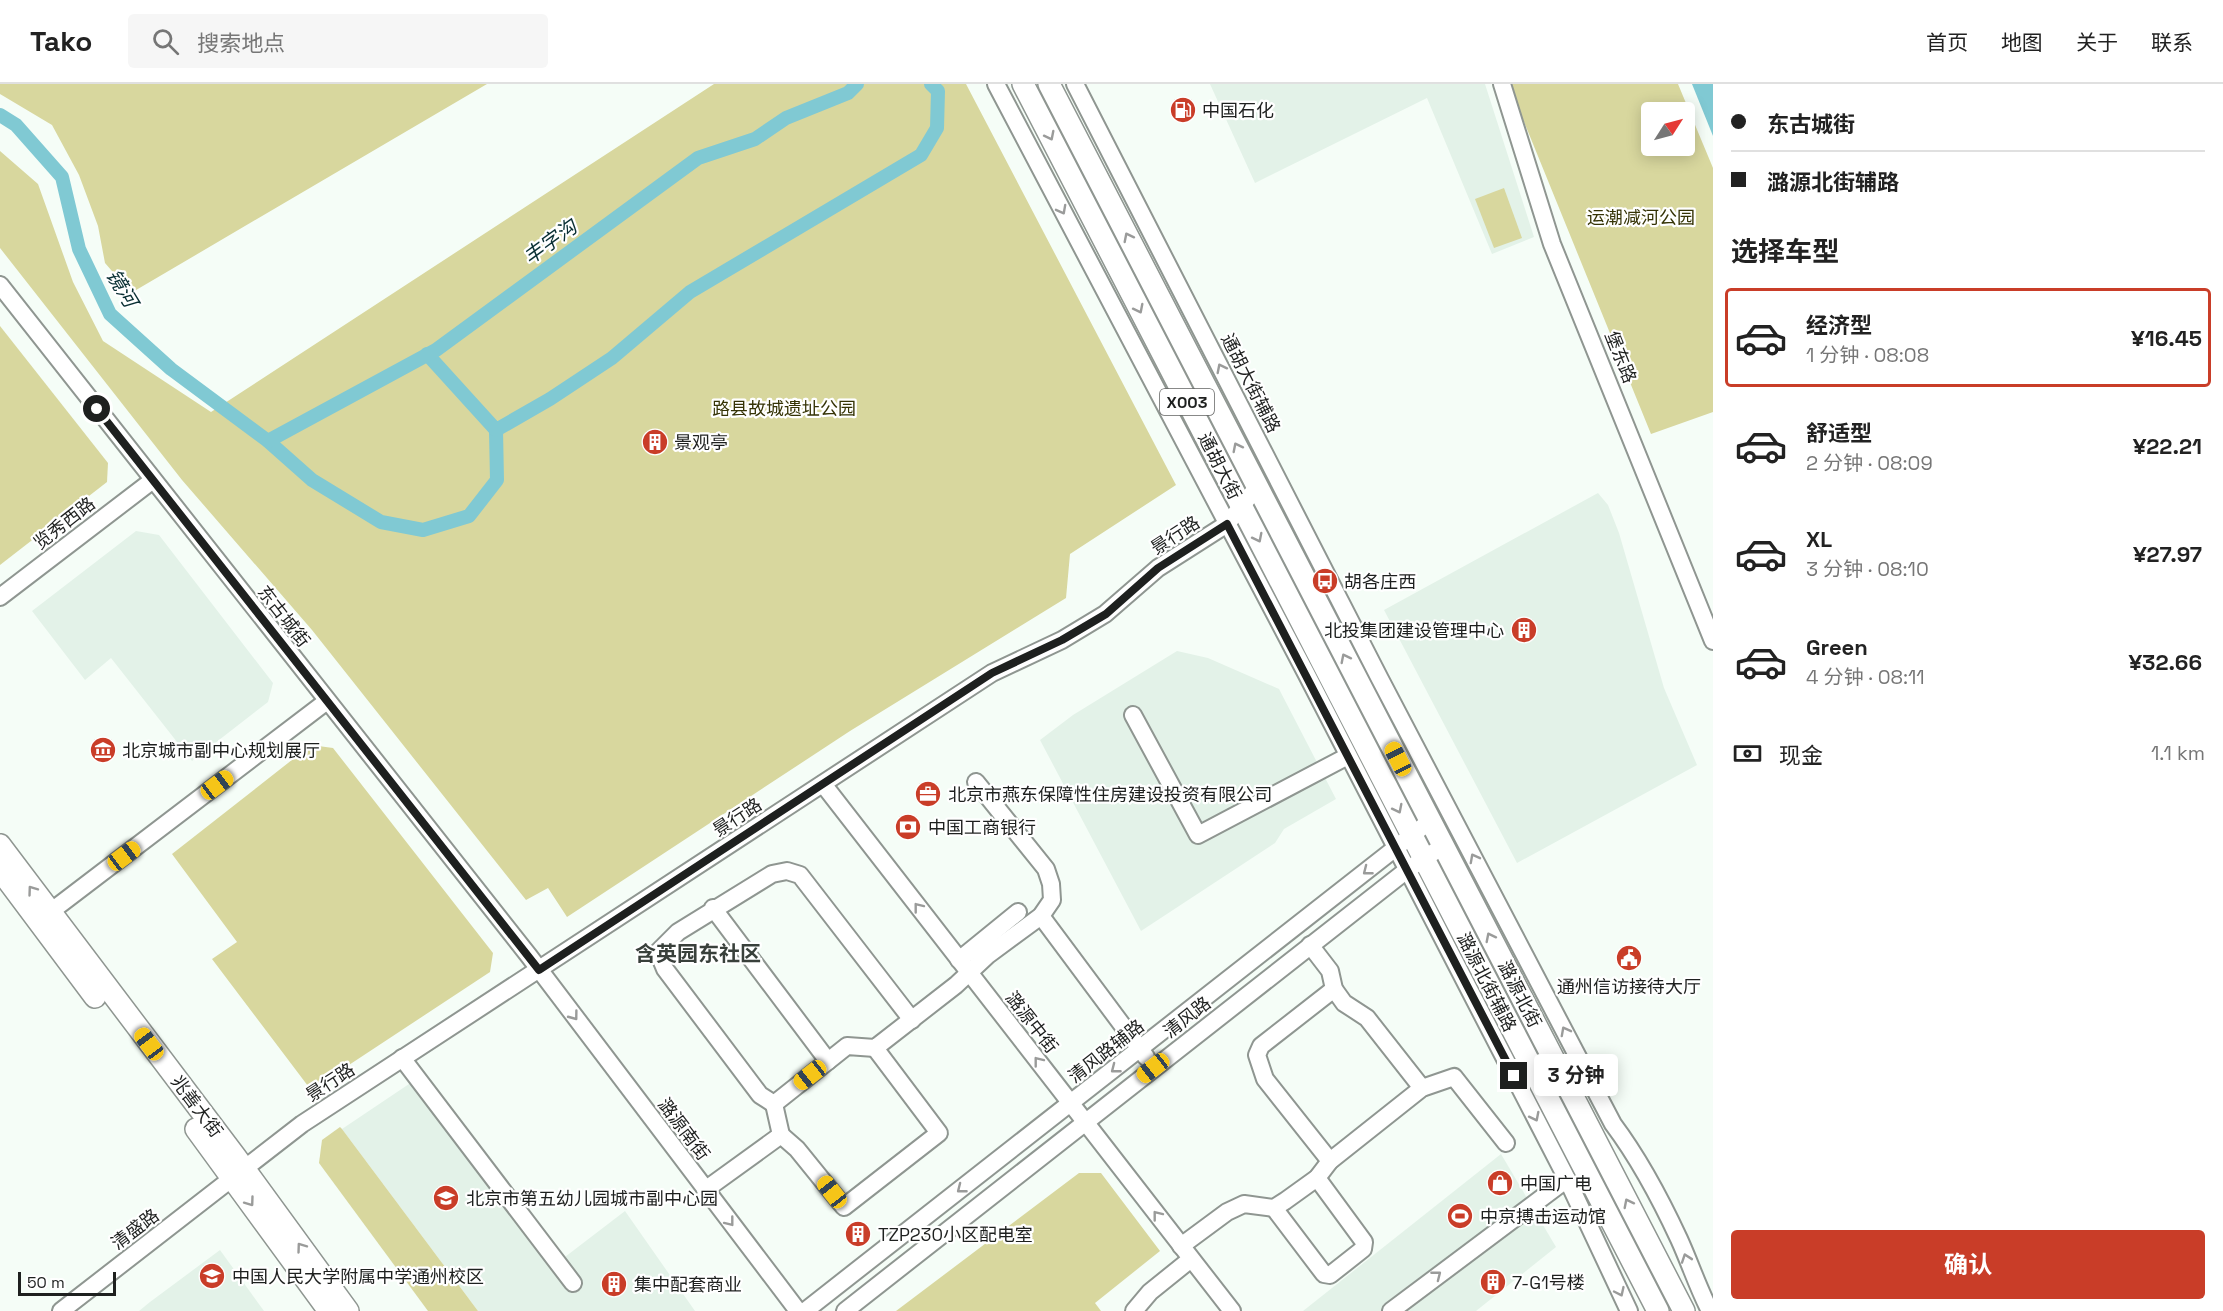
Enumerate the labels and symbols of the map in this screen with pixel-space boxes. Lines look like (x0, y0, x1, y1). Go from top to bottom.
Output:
fuel station icon: 中国石化 (1168, 95, 1198, 125)
place label: 中国石化 (1202, 99, 1274, 122)
north arrow (1641, 102, 1695, 156)
one-way arrow (1042, 130, 1054, 141)
one-way arrow (1055, 204, 1066, 215)
park label: 运潮减河公园 (1587, 206, 1695, 229)
water label: 丰字沟 (518, 213, 584, 270)
one-way arrow (1123, 232, 1135, 243)
water label: 镜河 (101, 264, 146, 315)
one-way arrow (1132, 303, 1144, 314)
street label: 堡东路 (1600, 328, 1642, 386)
street label: 通胡大街辅路 (1216, 330, 1286, 436)
one-way arrow (1217, 364, 1228, 374)
road number: X003 (1160, 389, 1214, 415)
route start (83, 395, 110, 422)
park label: 路县故城遗址公园 (712, 397, 856, 420)
building icon: 景观亭 (640, 427, 670, 457)
street label: 通胡大街 (1193, 429, 1247, 503)
place label: 景观亭 (674, 431, 728, 454)
one-way arrow (1232, 442, 1244, 453)
street label: 览秀西路 (29, 492, 99, 554)
street label: 景行路 (1146, 511, 1204, 559)
one-way arrow (1251, 532, 1262, 542)
bus stop icon: 胡各庄西 (1310, 566, 1340, 596)
place label: 胡各庄西 (1344, 570, 1416, 593)
street label: 东古城街 (253, 581, 315, 651)
building icon: 北投集团建设管理中心 (1509, 615, 1539, 645)
place label: 北投集团建设管理中心 (1324, 619, 1504, 642)
one-way arrow (1341, 653, 1352, 664)
museum icon: 北京城市副中心规划展厅 (88, 735, 118, 765)
place label: 北京城市副中心规划展厅 (122, 739, 320, 762)
car (1382, 739, 1414, 779)
car (197, 767, 237, 803)
office icon: 北京市燕东保障性住房建设投资有限公司 (913, 779, 943, 809)
place label: 北京市燕东保障性住房建设投资有限公司 (948, 783, 1272, 806)
street label: 景行路 (708, 793, 766, 841)
one-way arrow (1391, 802, 1402, 813)
bank icon: 中国工商银行 (893, 812, 923, 842)
place label: 中国工商银行 (928, 816, 1036, 839)
car (104, 838, 144, 874)
one-way arrow (1470, 854, 1481, 864)
one-way arrow (1363, 863, 1374, 874)
one-way arrow (28, 885, 39, 896)
one-way arrow (915, 902, 926, 913)
street label: 潞源北街辅路 (1453, 929, 1521, 1035)
one-way arrow (1486, 933, 1497, 943)
district label: 含英园东社区 (635, 940, 761, 967)
public building icon: 通州信访接待大厅 (1614, 943, 1644, 973)
street label: 潞源北街 (1494, 957, 1546, 1031)
place label: 通州信访接待大厅 (1557, 975, 1701, 998)
street label: 潞源中街 (1001, 987, 1063, 1057)
street label: 清风路 (1159, 991, 1215, 1043)
one-way arrow (567, 1010, 578, 1021)
street label: 清风路辅路 (1063, 1014, 1149, 1088)
car (131, 1024, 167, 1064)
one-way arrow (1561, 1027, 1572, 1037)
car (1133, 1050, 1173, 1086)
callout: 3 分钟 (1535, 1055, 1619, 1097)
car (790, 1057, 830, 1093)
one-way arrow (1034, 1057, 1045, 1068)
street label: 景行路 (301, 1058, 359, 1106)
one-way arrow (1111, 1061, 1122, 1072)
route end (1500, 1062, 1527, 1089)
street label: 兆善大街 (166, 1070, 228, 1142)
street label: 潞源南街 (653, 1093, 715, 1165)
one-way arrow (1528, 1110, 1539, 1121)
shop icon: 中国广电 (1485, 1168, 1515, 1198)
car (814, 1172, 850, 1212)
place label: 中国广电 (1520, 1172, 1592, 1195)
one-way arrow (957, 1182, 968, 1193)
school or university icon: 北京市第五幼儿园城市副中心园 (431, 1183, 461, 1213)
place label: 北京市第五幼儿园城市副中心园 (466, 1187, 718, 1210)
one-way arrow (243, 1196, 254, 1207)
one-way arrow (1624, 1199, 1635, 1210)
sports icon: 中京搏击运动馆 (1445, 1201, 1475, 1231)
street label: 清盛路 (107, 1204, 163, 1254)
place label: 中京搏击运动馆 (1480, 1205, 1606, 1228)
one-way arrow (1153, 1211, 1164, 1222)
one-way arrow (722, 1216, 733, 1227)
building icon: TZP230小区配电室 (843, 1219, 873, 1249)
place label: TZP230小区配电室 (878, 1223, 1033, 1246)
one-way arrow (297, 1242, 308, 1253)
one-way arrow (1681, 1253, 1694, 1264)
school or university icon: 中国人民大学附属中学通州校区 (197, 1261, 227, 1291)
place label: 中国人民大学附属中学通州校区 (232, 1265, 484, 1288)
building icon: 7-G1号楼 (1478, 1267, 1508, 1297)
scale bar (18, 1269, 116, 1296)
building icon: 集中配套商业 (599, 1269, 629, 1299)
place label: 7-G1号楼 (1512, 1271, 1585, 1294)
one-way arrow (1431, 1272, 1442, 1283)
place label: 集中配套商业 (634, 1273, 742, 1296)
one-way arrow (1613, 1286, 1625, 1297)

